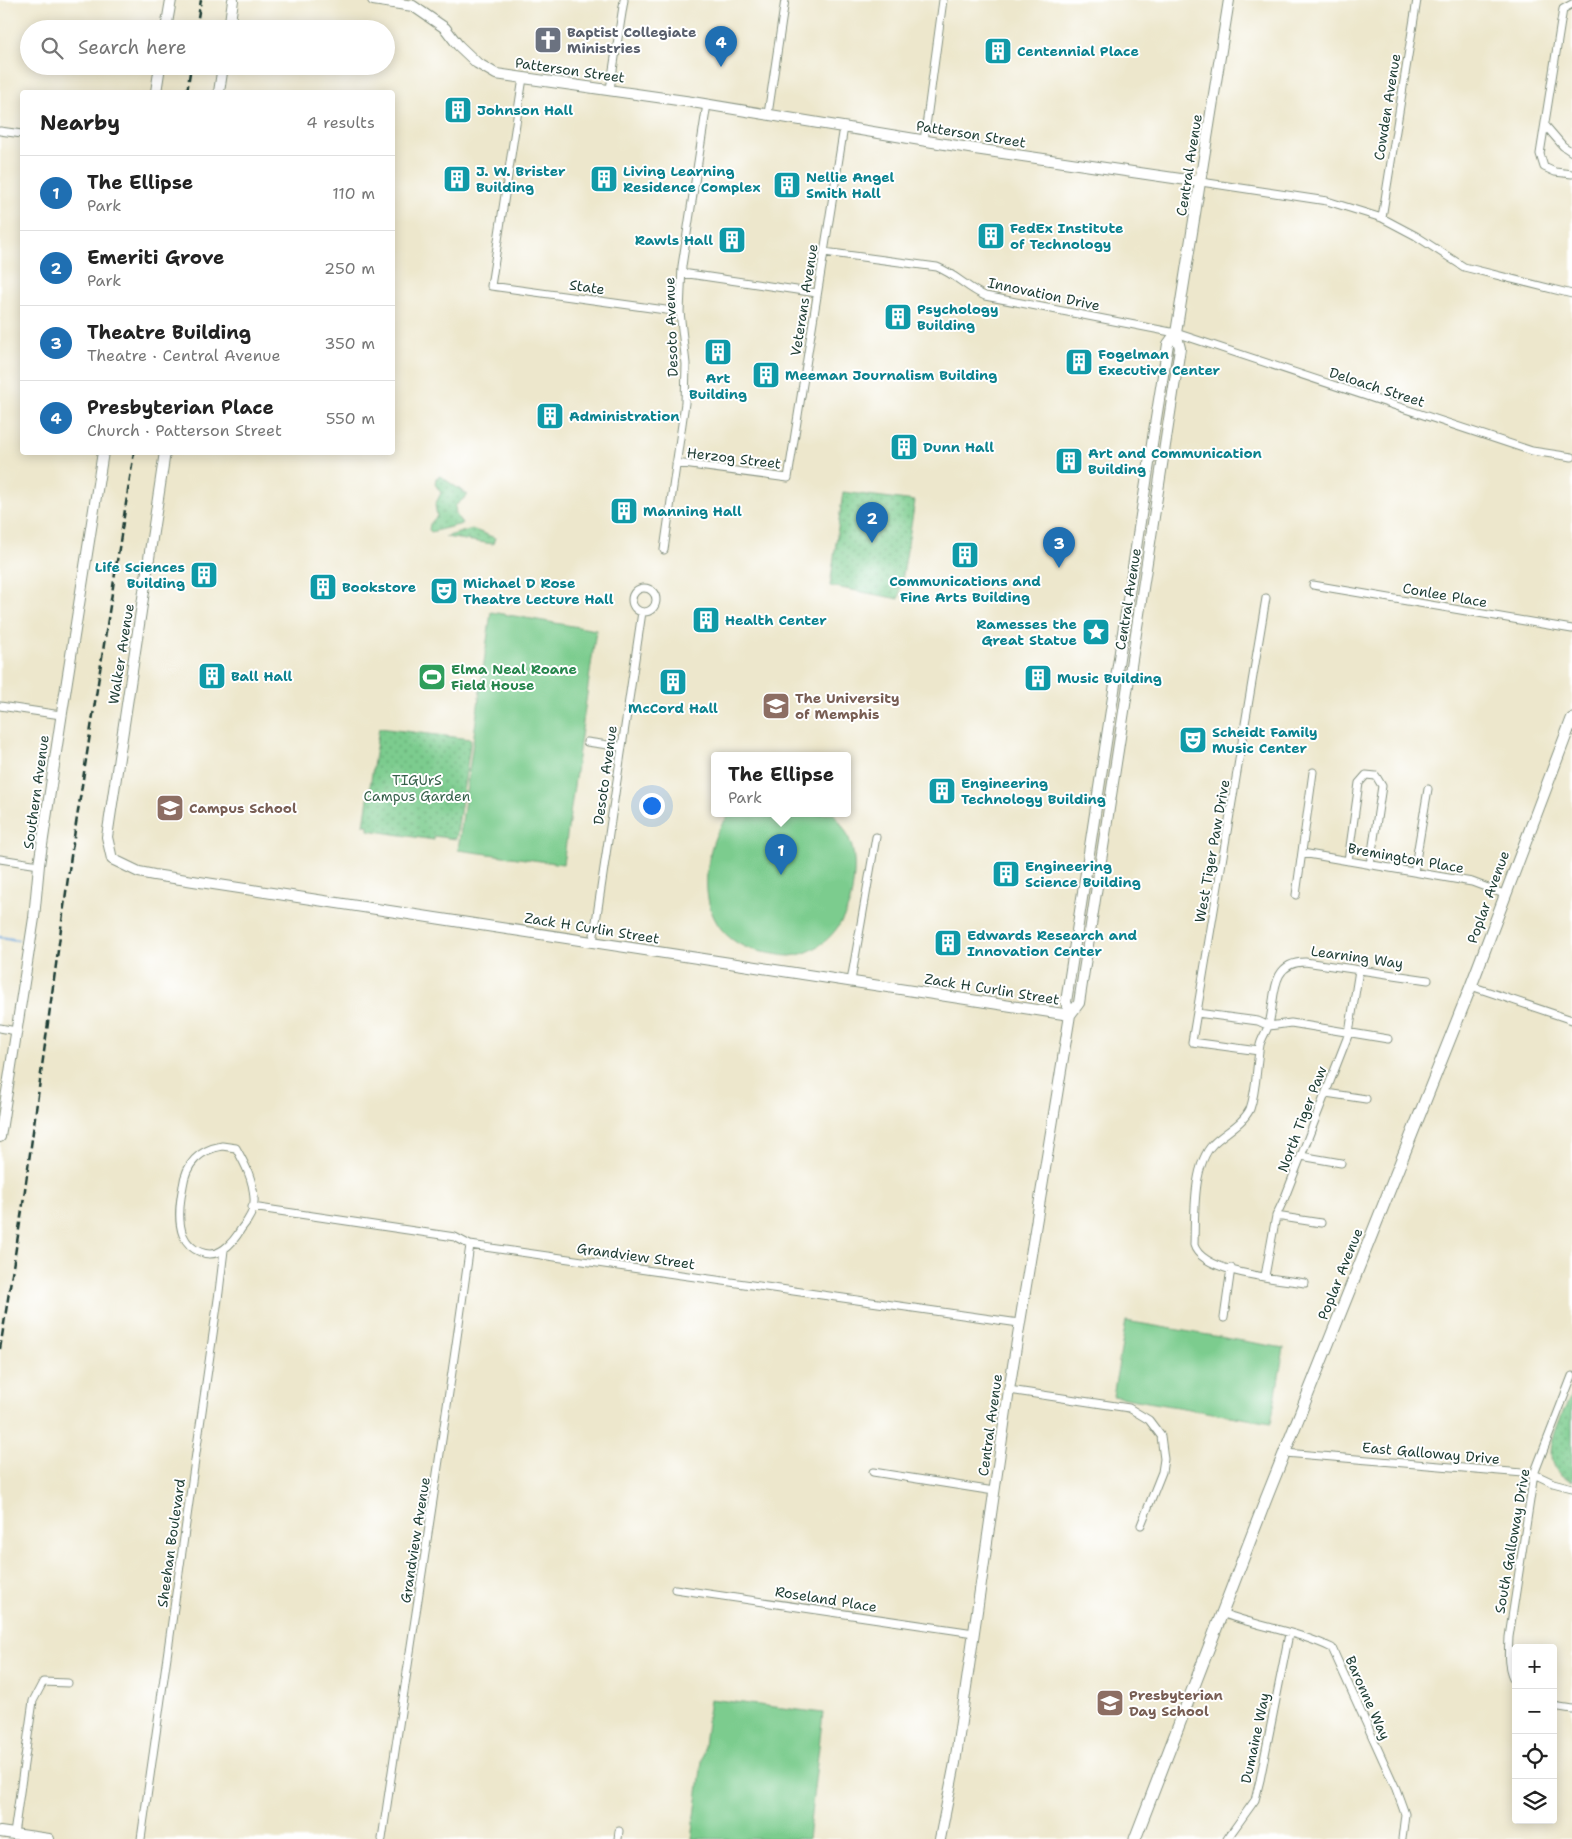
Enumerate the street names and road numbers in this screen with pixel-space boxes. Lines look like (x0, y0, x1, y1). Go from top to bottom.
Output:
street label: Cowden Avenue (1370, 52, 1404, 162)
street label: Patterson Street (514, 53, 626, 87)
street label: Central Avenue (1172, 113, 1206, 217)
street label: Patterson Street (915, 116, 1027, 152)
street label: Veterans Avenue (786, 243, 822, 357)
street label: Innovation Drive (986, 273, 1102, 315)
street label: State (568, 276, 606, 298)
street label: Desoto Avenue (660, 277, 682, 377)
street label: Deloach Street (1327, 363, 1427, 411)
street label: Herzog Street (686, 443, 782, 473)
street label: Central Avenue (1111, 547, 1145, 651)
street label: Conlee Place (1401, 579, 1489, 611)
street label: Walker Avenue (104, 602, 138, 706)
street label: Desoto Avenue (589, 724, 621, 826)
street label: Southern Avenue (19, 734, 53, 850)
street label: West Tiger Paw Drive (1191, 778, 1233, 924)
street label: Bremington Place (1347, 839, 1466, 877)
street label: Poplar Avenue (1463, 848, 1513, 946)
street label: Zack H Curlin Street (523, 908, 661, 948)
street label: Learning Way (1310, 942, 1404, 972)
street label: Zack H Curlin Street (923, 969, 1061, 1009)
street label: North Tiger Paw (1274, 1063, 1330, 1175)
street label: Poplar Avenue (1313, 1225, 1367, 1323)
street label: Grandview Street (576, 1239, 696, 1273)
street label: Central Avenue (974, 1373, 1006, 1477)
street label: East Galloway Drive (1361, 1438, 1501, 1468)
street label: South Galloway Drive (1490, 1467, 1534, 1615)
street label: Grandview Avenue (396, 1476, 434, 1604)
street label: Sheehan Boulevard (153, 1477, 189, 1609)
street label: Roseland Place (774, 1582, 878, 1616)
street label: Baronne Way (1341, 1653, 1395, 1743)
street label: Dumaine Way (1237, 1691, 1273, 1785)

